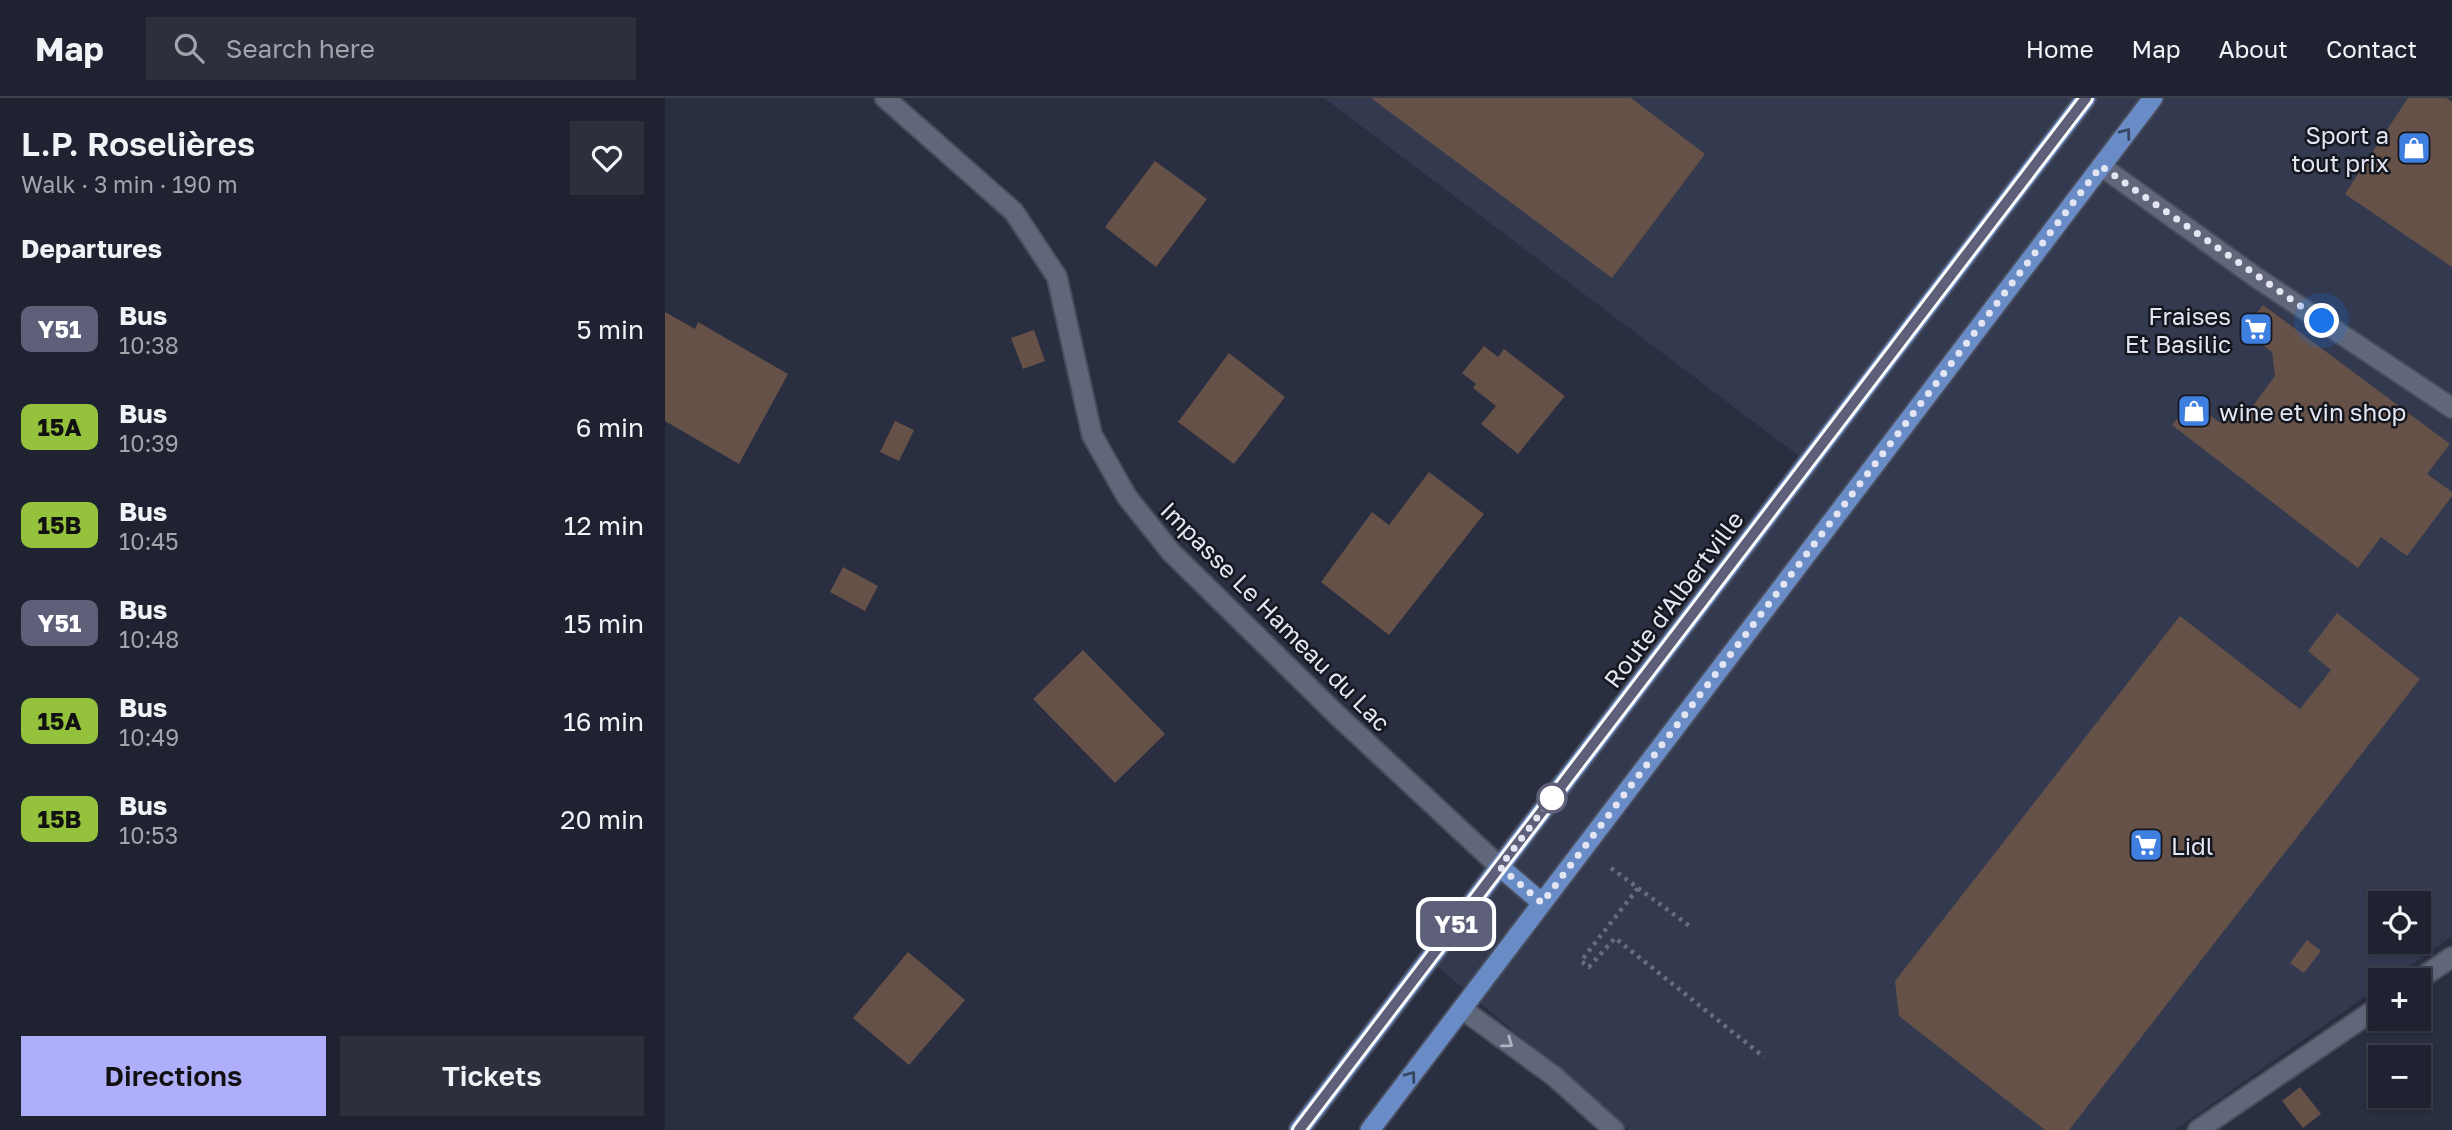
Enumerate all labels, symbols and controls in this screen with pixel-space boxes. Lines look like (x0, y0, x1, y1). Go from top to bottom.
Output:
search box (146, 17, 636, 80)
text: Map (35, 29, 104, 68)
icon: search (170, 29, 208, 67)
text: Search here (226, 33, 375, 64)
text: Home (2026, 34, 2094, 63)
text: Map (2132, 34, 2181, 63)
text: About (2219, 34, 2288, 63)
text: Contact (2326, 34, 2417, 63)
place label: Sport a tout prix (2291, 120, 2389, 177)
button: heart (570, 121, 644, 195)
text: L.P. Roselières (21, 124, 255, 163)
one-way arrow (2118, 129, 2131, 141)
shop icon: Sport a tout prix (2395, 129, 2433, 167)
text: Walk · 3 min · 190 m (21, 170, 238, 198)
text: Departures (21, 233, 162, 264)
text: Bus (119, 300, 167, 331)
place label: Fraises Et Basilic (2125, 301, 2231, 358)
your location (2304, 303, 2339, 338)
supermarket icon: Fraises Et Basilic (2237, 310, 2275, 348)
text: Y51 (38, 314, 81, 343)
text: 5 min (576, 314, 644, 345)
text: 10:38 (119, 331, 179, 359)
shop icon: wine et vin shop (2175, 392, 2213, 430)
place label: wine et vin shop (2219, 397, 2406, 426)
text: Bus (119, 398, 167, 429)
text: 15A (37, 412, 82, 441)
text: 6 min (576, 412, 644, 443)
text: 10:39 (119, 429, 179, 457)
street label: Impasse Le Hameau du Lac (1155, 495, 1397, 737)
text: Bus (119, 496, 167, 527)
street label: Route d'Albertville (1597, 505, 1749, 693)
text: 15B (38, 510, 81, 539)
text: 12 min (564, 510, 644, 541)
text: 10:45 (119, 527, 179, 555)
text: Bus (119, 594, 167, 625)
text: Y51 (38, 608, 81, 637)
text: 15 min (564, 608, 644, 639)
text: 10:48 (119, 625, 179, 653)
text: Bus (119, 692, 167, 723)
text: 15A (37, 706, 82, 735)
text: 16 min (563, 706, 644, 737)
text: 10:49 (119, 723, 179, 751)
unlabelled marker (1537, 783, 1567, 813)
text: Bus (119, 790, 167, 821)
text: 15B (38, 804, 81, 833)
text: 20 min (560, 804, 644, 835)
text: 10:53 (119, 821, 178, 849)
supermarket icon: Lidl (2127, 826, 2165, 864)
place label: Lidl (2171, 831, 2214, 860)
map controls (2368, 891, 2431, 1108)
button: locate (2368, 891, 2431, 954)
line badge: Y51 (1416, 901, 1496, 947)
text: Y51 (1434, 909, 1478, 938)
button: + (2368, 968, 2431, 1031)
one-way arrow (1500, 1034, 1513, 1047)
button: Directions (21, 1036, 326, 1116)
button: Tickets (340, 1036, 644, 1116)
button: − (2368, 1045, 2431, 1108)
one-way arrow (1403, 1071, 1416, 1083)

